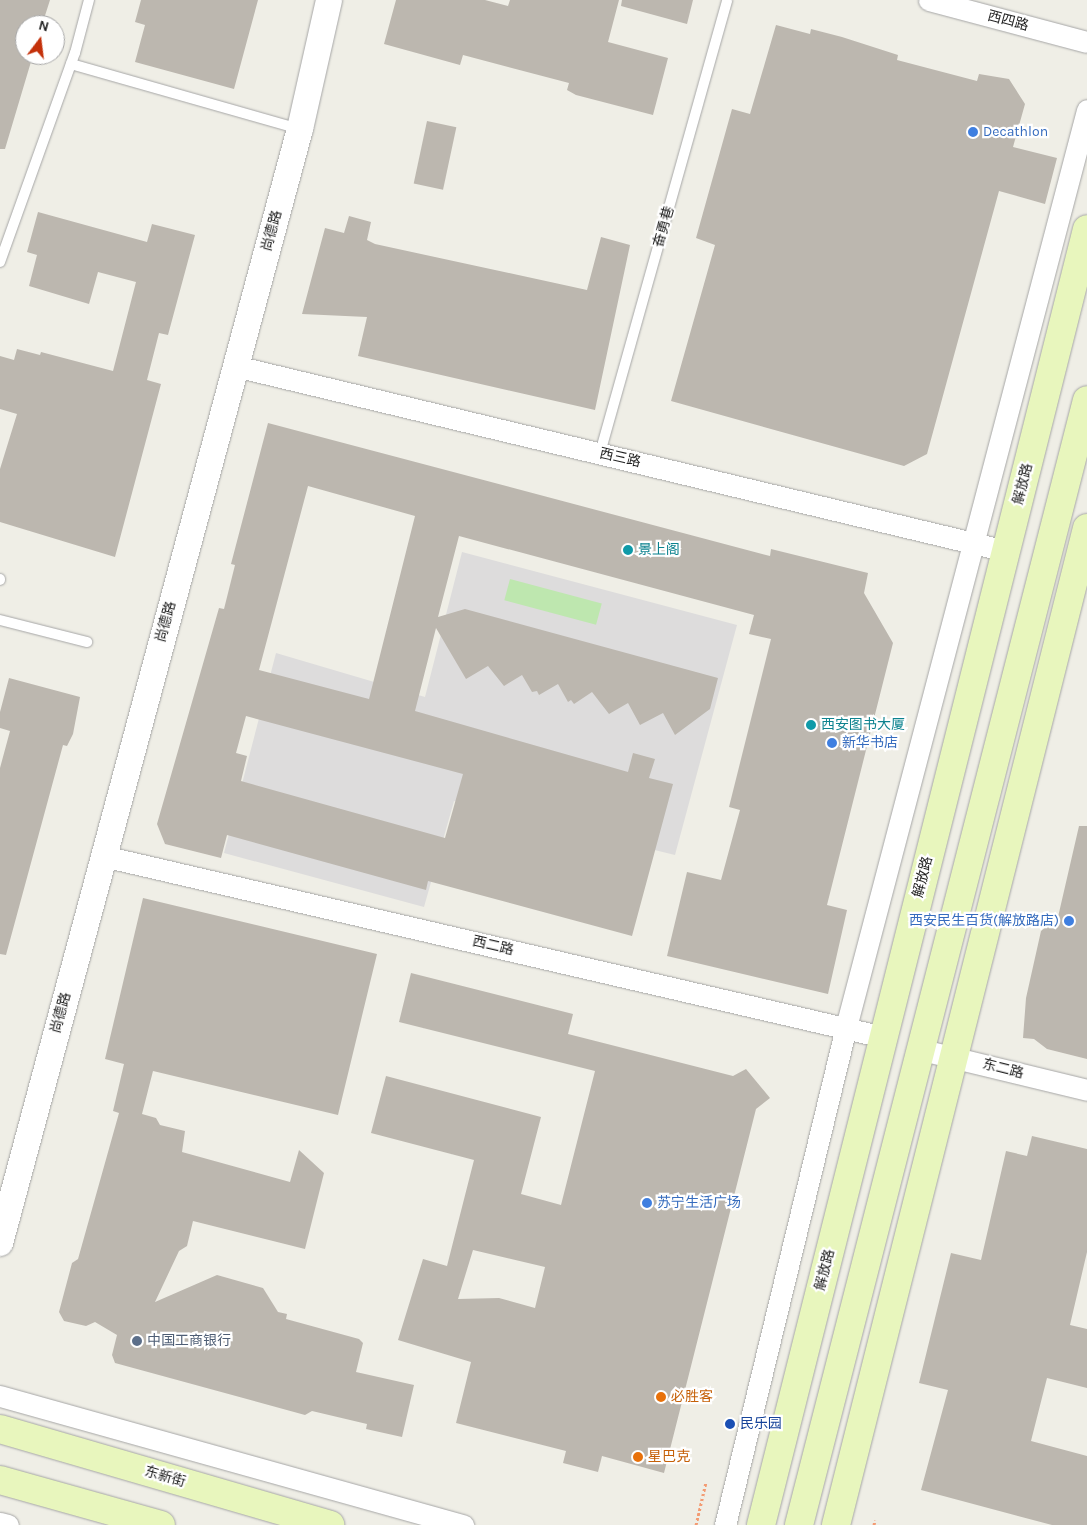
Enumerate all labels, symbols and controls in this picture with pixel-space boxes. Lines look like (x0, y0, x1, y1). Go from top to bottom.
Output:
street label: 西四路 (986, 7, 1030, 35)
north arrow (15, 15, 65, 65)
text: N (37, 16, 51, 36)
place label: Decathlon (983, 124, 1048, 140)
marker: Decathlon (967, 126, 979, 138)
street label: 奋勇巷 (650, 204, 678, 250)
street label: 尚德路 (258, 209, 286, 253)
street label: 西三路 (598, 445, 642, 471)
street label: 解放路 (1010, 462, 1036, 506)
place label: 景上阁 (638, 542, 680, 558)
marker: 景上阁 (622, 544, 634, 556)
street label: 尚德路 (152, 600, 180, 644)
place label: 西安图书大厦 (821, 717, 905, 733)
marker: 西安图书大厦 (805, 719, 817, 731)
place label: 新华书店 (842, 735, 898, 751)
marker: 新华书店 (826, 737, 838, 749)
street label: 解放路 (910, 855, 936, 899)
place label: 西安民生百货(解放路店) (909, 913, 1059, 929)
marker: 西安民生百货(解放路店) (1063, 915, 1075, 927)
street label: 西二路 (471, 933, 515, 959)
street label: 尚德路 (47, 991, 75, 1035)
street label: 东二路 (981, 1056, 1025, 1082)
place label: 苏宁生活广场 (657, 1195, 741, 1211)
marker: 苏宁生活广场 (641, 1197, 653, 1209)
street label: 解放路 (812, 1248, 838, 1292)
place label: 中国工商银行 (147, 1333, 231, 1349)
marker: 中国工商银行 (131, 1335, 143, 1347)
place label: 必胜客 (671, 1389, 713, 1405)
marker: 必胜客 (655, 1391, 667, 1403)
place label: 民乐园 (740, 1416, 782, 1432)
marker: 民乐园 (724, 1418, 736, 1430)
place label: 星巴克 (648, 1449, 690, 1465)
marker: 星巴克 (632, 1451, 644, 1463)
street label: 东新街 (142, 1463, 188, 1491)

